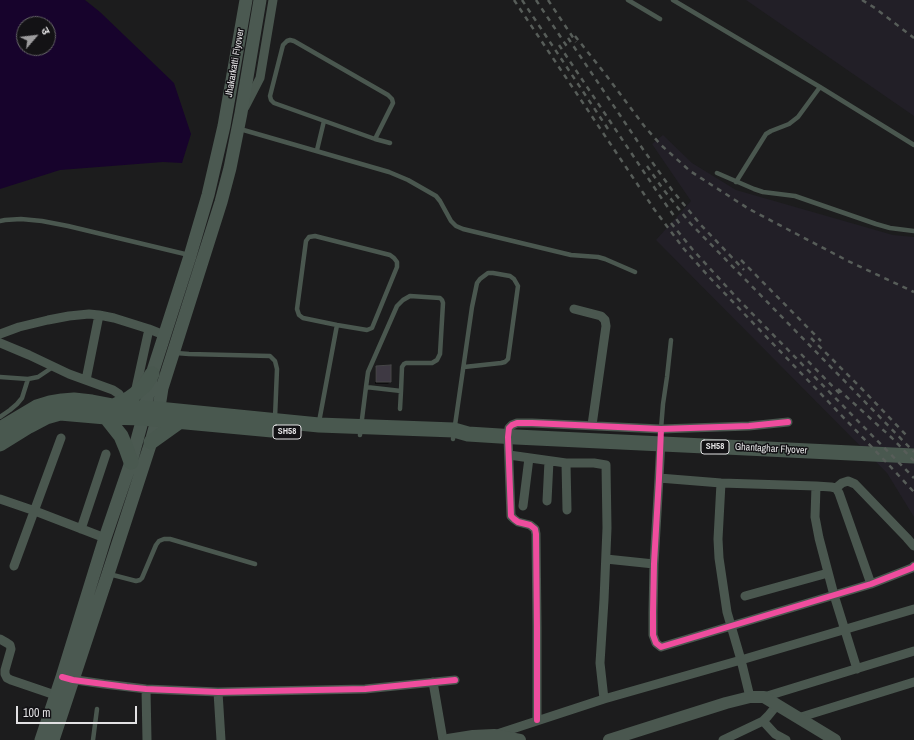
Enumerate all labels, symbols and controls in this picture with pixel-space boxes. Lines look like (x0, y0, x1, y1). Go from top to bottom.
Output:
north arrow (16, 16, 56, 56)
text: उ (38, 25, 53, 37)
street label: Jhakarkatti Flyover (223, 28, 247, 98)
road number: SH58 (273, 425, 301, 439)
road number: SH58 (701, 440, 729, 454)
street label: Ghantaghar Flyover (735, 441, 807, 457)
scale bar (18, 698, 139, 724)
text: 100 m (23, 705, 50, 721)

